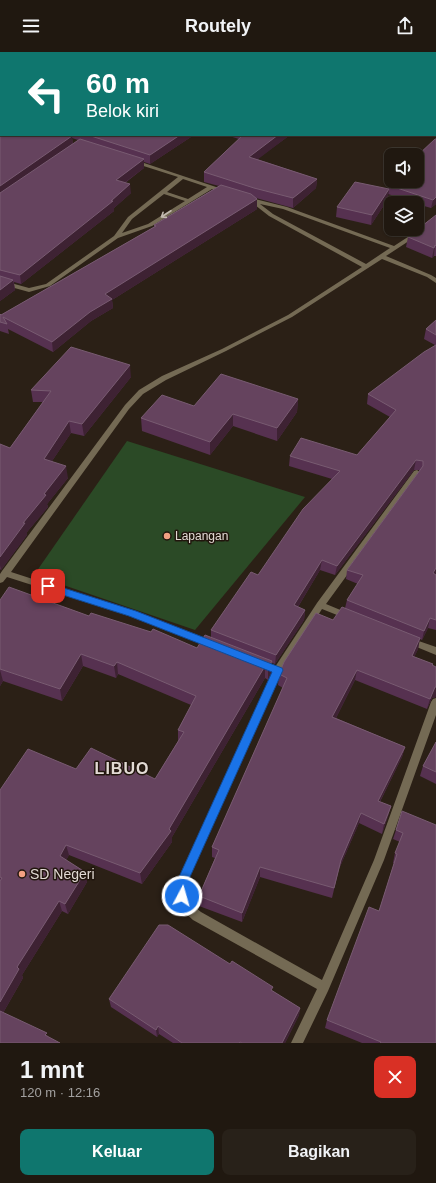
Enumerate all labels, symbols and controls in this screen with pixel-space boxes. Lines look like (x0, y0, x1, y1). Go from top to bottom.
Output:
icon: menu (20, 15, 42, 37)
icon: share (394, 15, 416, 37)
text: Routely (185, 16, 251, 36)
icon: left (20, 68, 72, 120)
text: 60 m (86, 68, 150, 99)
text: Belok kiri (86, 101, 159, 121)
map controls (384, 148, 424, 236)
button: sound (384, 148, 424, 188)
button: layers (384, 196, 424, 236)
one-way arrow (160, 210, 171, 219)
place label: Lapangan (175, 529, 228, 543)
marker: Lapangan (162, 531, 172, 541)
pin (31, 569, 65, 603)
icon: arrive (37, 575, 59, 597)
district label: LIBUO (95, 760, 149, 777)
place label: SD Negeri (30, 866, 95, 882)
marker: SD Negeri (17, 869, 27, 879)
position arrow (161, 875, 203, 917)
text: 1 mnt (20, 1056, 84, 1083)
button: close (374, 1056, 416, 1098)
text: 120 m · 12:16 (20, 1085, 100, 1100)
button: Keluar (20, 1129, 214, 1175)
button: Bagikan (222, 1129, 416, 1175)

